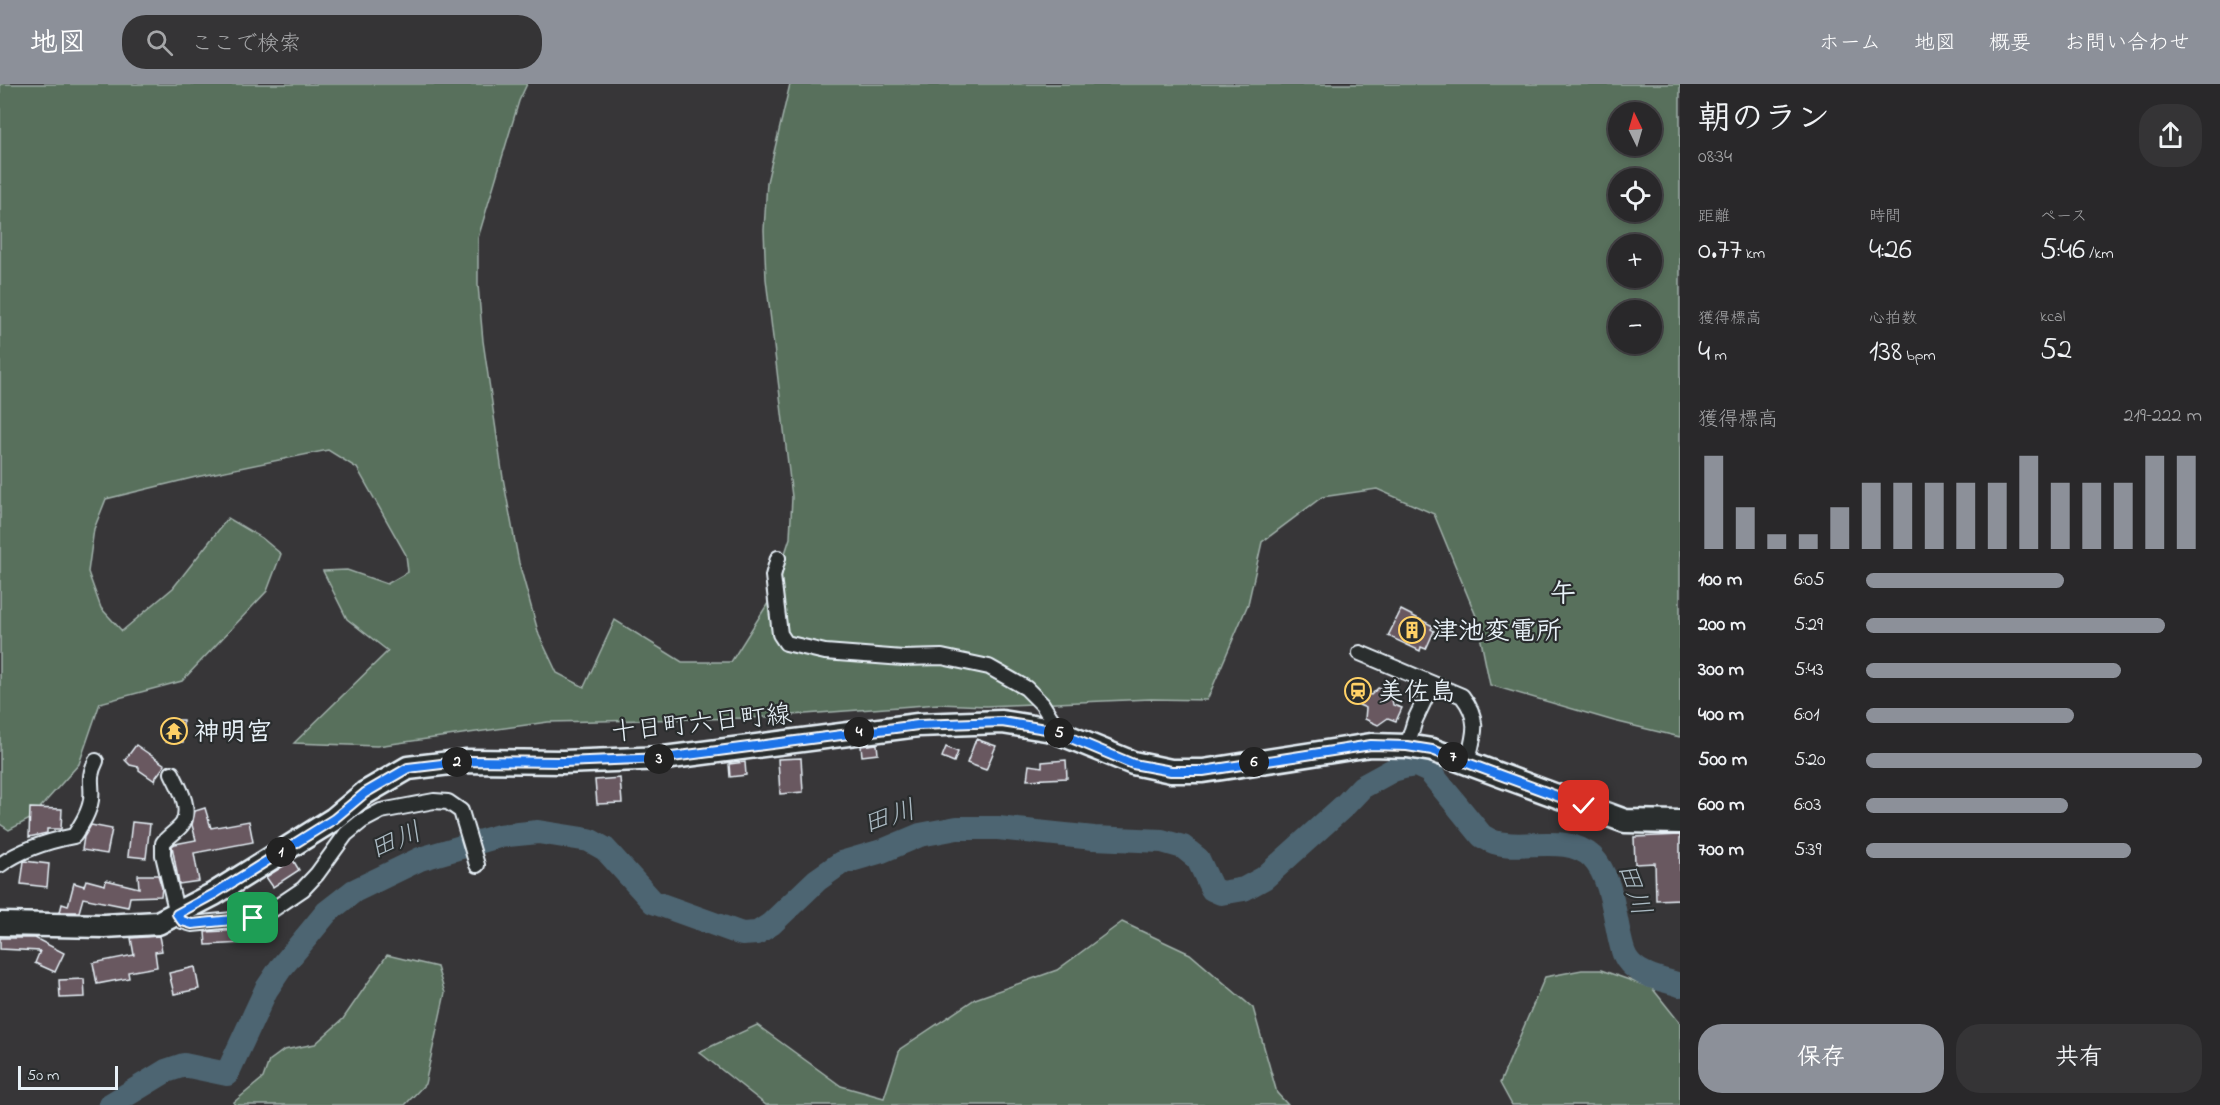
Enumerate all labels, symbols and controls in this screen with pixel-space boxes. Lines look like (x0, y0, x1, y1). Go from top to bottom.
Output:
search box (122, 15, 542, 69)
text: 地図 (30, 24, 86, 65)
icon: search (143, 26, 176, 59)
text: ここで検索 (191, 29, 301, 61)
text: ホーム (1819, 29, 1881, 59)
text: 地図 (1914, 29, 1956, 59)
text: 概要 (1989, 29, 2031, 59)
text: お問い合わせ (2064, 29, 2190, 59)
text: 朝のラン (1698, 96, 1830, 144)
north arrow (1608, 102, 1662, 156)
map controls (1608, 102, 1662, 354)
button: share (2139, 104, 2202, 167)
text: 08:34 (1698, 143, 1732, 172)
button: locate (1608, 168, 1662, 222)
text: 距離 (1698, 205, 1730, 229)
text: 時間 (1869, 205, 1901, 229)
text: ペース (2040, 205, 2087, 229)
text: 0.77 (1698, 229, 1742, 273)
text: 4:26 (1869, 229, 1912, 273)
text: 5:46 (2040, 229, 2085, 273)
button: + (1608, 234, 1662, 288)
text: km (1742, 242, 1765, 266)
text: /km (2085, 242, 2114, 266)
button: − (1608, 300, 1662, 354)
text: kcal (2040, 305, 2065, 329)
text: 獲得標高 (1698, 307, 1762, 331)
text: 心拍数 (1869, 307, 1917, 331)
text: 52 (2040, 329, 2072, 373)
text: 4 (1698, 331, 1710, 375)
text: 138 (1869, 331, 1902, 375)
text: m (1710, 344, 1727, 368)
text: bpm (1902, 344, 1936, 368)
text: 219–222 m (2124, 402, 2202, 431)
text: 獲得標高 (1698, 406, 1778, 435)
text: 100 m (1698, 566, 1742, 595)
text: 6:05 (1794, 566, 1825, 595)
district label: 午 (1550, 576, 1577, 615)
text: 200 m (1698, 611, 1746, 640)
text: 5:29 (1794, 611, 1823, 640)
place label: 津池変電所 (1432, 614, 1562, 652)
building icon: 津池変電所 (1397, 615, 1427, 645)
text: 300 m (1698, 656, 1744, 685)
text: 5:43 (1794, 656, 1824, 685)
place label: 美佐島 (1378, 675, 1456, 713)
station icon: 美佐島 (1343, 676, 1373, 706)
street label: 十日町六日町線 (609, 697, 794, 753)
text: 400 m (1698, 701, 1744, 730)
text: 6:01 (1794, 701, 1820, 730)
place label: 神明宮 (194, 715, 272, 753)
temple icon: 神明宮 (159, 716, 189, 746)
pin: 4 (844, 717, 874, 747)
pin: 5 (1044, 718, 1074, 748)
text: 4 (856, 720, 862, 744)
text: 5 (1054, 721, 1064, 745)
pin: 7 (1438, 742, 1468, 772)
pin: 3 (644, 744, 674, 774)
text: 7 (1450, 745, 1456, 769)
text: 500 m (1698, 746, 1747, 775)
text: 5:20 (1794, 746, 1826, 775)
pin: 2 (442, 747, 472, 777)
text: 3 (656, 747, 662, 771)
pin: 6 (1239, 747, 1269, 777)
text: 2 (453, 750, 461, 774)
text: 6 (1250, 750, 1258, 774)
pin (1558, 780, 1609, 831)
icon: check (1567, 789, 1600, 822)
water label: 田川 (858, 791, 921, 845)
text: 600 m (1698, 791, 1745, 820)
text: 6:03 (1794, 791, 1821, 820)
water label: 田川 (364, 814, 428, 871)
text: 700 m (1698, 836, 1744, 865)
text: 5:39 (1794, 836, 1821, 865)
pin: 1 (266, 837, 296, 867)
text: 1 (278, 840, 284, 864)
water label: 田川 (1606, 858, 1660, 921)
pin (227, 892, 278, 943)
icon: arrive (236, 901, 269, 934)
button: 保存 (1698, 1024, 1944, 1093)
button: 共有 (1956, 1024, 2202, 1093)
scale bar (18, 1063, 118, 1090)
text: 50 m (27, 1064, 59, 1088)

